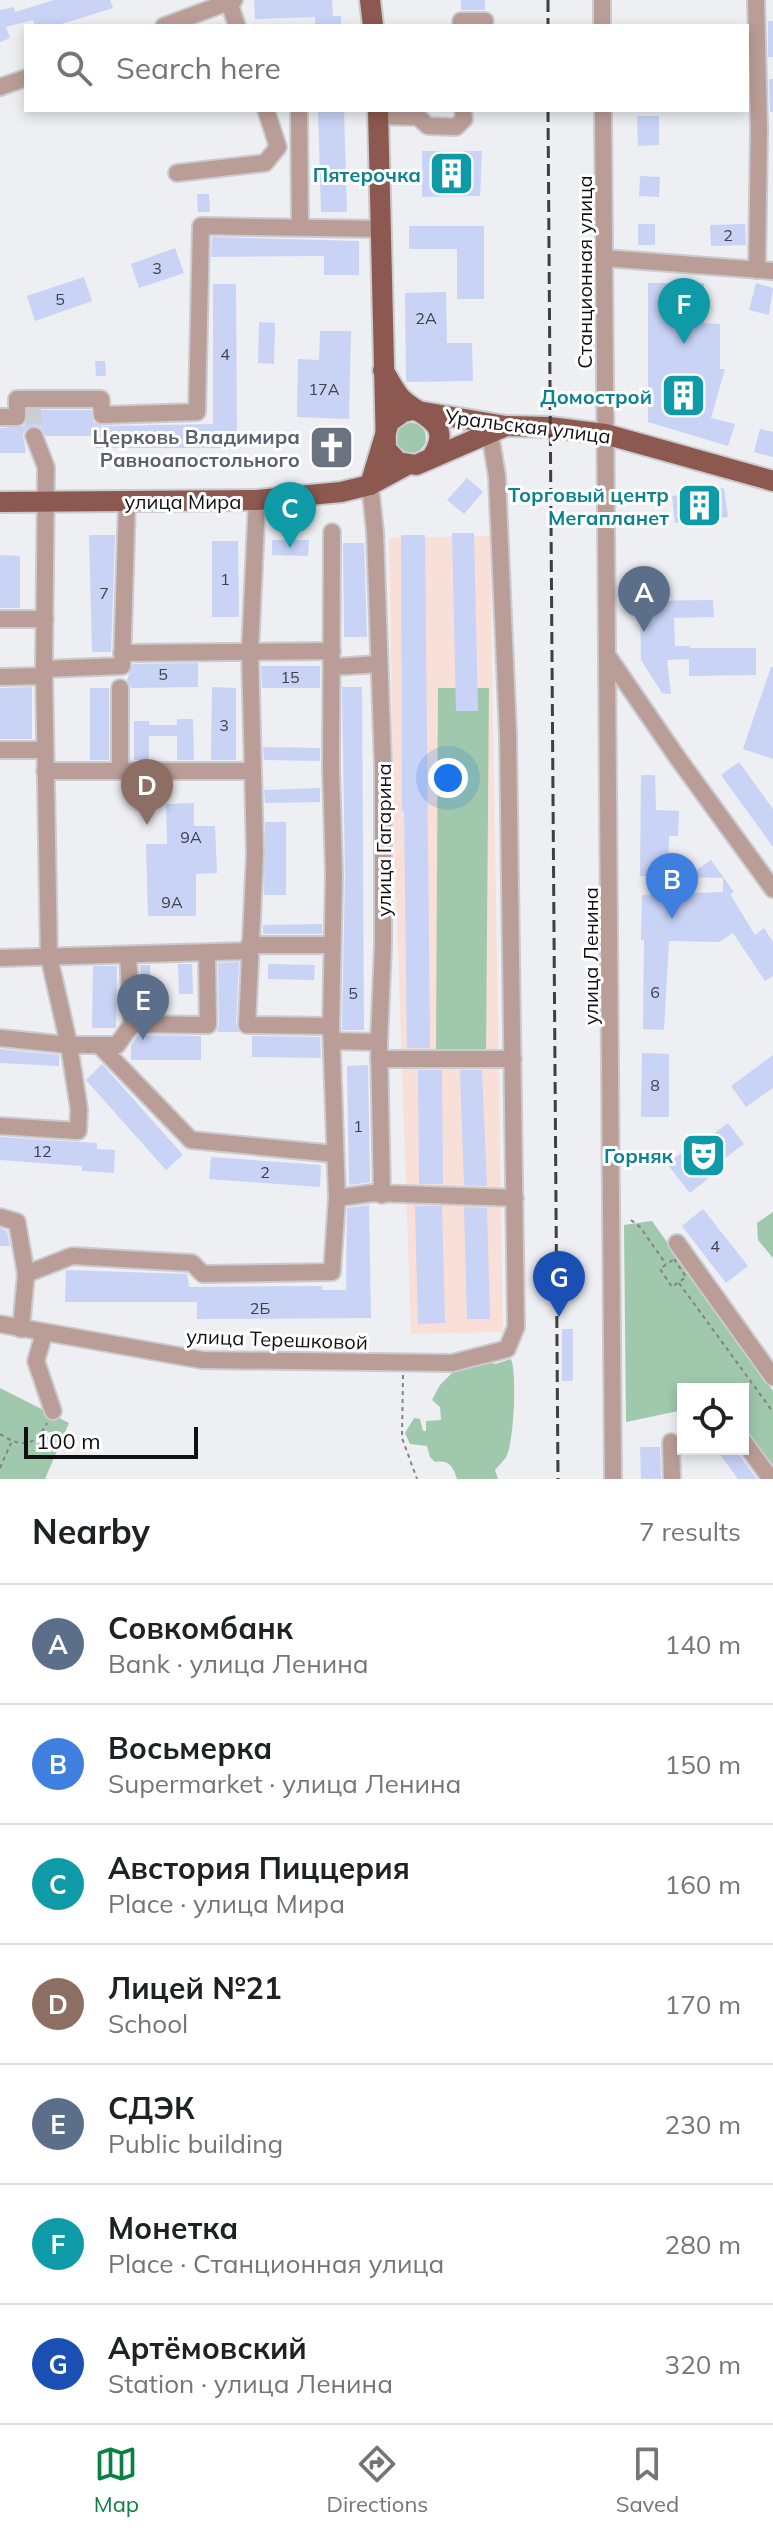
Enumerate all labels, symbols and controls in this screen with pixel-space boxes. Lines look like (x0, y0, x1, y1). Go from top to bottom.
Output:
search box (24, 24, 749, 112)
icon: search (52, 46, 96, 90)
text: Search here (116, 49, 281, 87)
building icon: Пятерочка (428, 150, 476, 198)
place label: Пятерочка (313, 162, 421, 187)
street label: Станционная улица (572, 175, 597, 369)
house number: 2 (723, 225, 733, 245)
house number: 3 (152, 258, 162, 278)
pin: F (658, 278, 710, 344)
house number: 5 (55, 289, 65, 309)
house number: 2А (415, 308, 437, 328)
house number: 4 (220, 344, 230, 364)
building icon: Домострой (659, 372, 707, 420)
house number: 17А (309, 379, 340, 399)
place label: Домострой (540, 384, 652, 409)
street label: Уральская улица (443, 403, 612, 449)
church icon: Церковь Владимира Равноапостольного (307, 423, 355, 471)
place label: Церковь Владимира Равноапостольного (93, 424, 300, 472)
pin: C (264, 482, 316, 548)
place label: Торговый центр Мегапланет (508, 482, 669, 530)
building icon: Торговый центр Мегапланет (676, 482, 724, 530)
street label: улица Мира (125, 489, 241, 514)
pin: A (618, 566, 670, 632)
house number: 1 (220, 569, 230, 589)
house number: 7 (99, 583, 109, 603)
house number: 5 (158, 664, 168, 684)
house number: 15 (280, 667, 300, 687)
house number: 3 (219, 715, 229, 735)
your location (428, 758, 468, 798)
pin: D (121, 759, 173, 825)
street label: улица Гагарина (371, 763, 396, 917)
house number: 9А (180, 827, 202, 847)
pin: B (646, 853, 698, 919)
street label: улица Ленина (578, 887, 603, 1025)
house number: 9А (161, 892, 183, 912)
pin: E (117, 974, 169, 1040)
house number: 6 (650, 982, 660, 1002)
house number: 5 (348, 983, 358, 1003)
house number: 8 (650, 1075, 660, 1095)
house number: 1 (353, 1116, 363, 1136)
theatre icon: Горняк (680, 1131, 728, 1179)
house number: 12 (32, 1141, 52, 1161)
place label: Горняк (604, 1143, 674, 1168)
house number: 2 (260, 1162, 270, 1182)
house number: 4 (710, 1236, 720, 1256)
pin: G (533, 1251, 585, 1317)
house number: 2Б (250, 1298, 270, 1318)
street label: улица Терешковой (186, 1323, 368, 1355)
map controls (677, 1383, 749, 1455)
button: locate (677, 1383, 749, 1455)
scale bar (24, 1423, 198, 1459)
text: 100 m (36, 1427, 101, 1455)
text: Nearby (32, 1510, 150, 1553)
text: 7 results (639, 1515, 741, 1548)
text: Совкомбанк (108, 1609, 293, 1647)
text: A (48, 1628, 68, 1661)
text: 140 m (665, 1628, 741, 1661)
text: Bank · улица Ленина (108, 1647, 369, 1680)
text: Восьмерка (108, 1729, 272, 1767)
text: B (49, 1748, 67, 1781)
text: 150 m (665, 1748, 741, 1781)
text: Supermarket · улица Ленина (108, 1767, 461, 1800)
text: Австория Пиццерия (108, 1849, 410, 1887)
text: C (49, 1868, 67, 1901)
text: 160 m (665, 1868, 741, 1901)
text: Place · улица Мира (108, 1887, 345, 1920)
text: Лицей №21 (108, 1969, 282, 2007)
text: D (48, 1988, 68, 2021)
text: 170 m (665, 1988, 741, 2021)
text: School (108, 2007, 188, 2040)
text: СДЭК (108, 2089, 195, 2127)
text: E (50, 2108, 66, 2141)
text: 230 m (665, 2108, 741, 2141)
text: Public building (108, 2127, 283, 2160)
text: Монетка (108, 2209, 238, 2247)
text: F (51, 2228, 65, 2261)
text: 280 m (665, 2228, 741, 2261)
text: Place · Станционная улица (108, 2247, 444, 2280)
text: Артёмовский (108, 2329, 307, 2367)
text: G (48, 2348, 68, 2381)
text: 320 m (665, 2348, 741, 2381)
text: Station · улица Ленина (108, 2367, 393, 2400)
tab: Map (94, 2442, 139, 2518)
tab: Directions (327, 2442, 428, 2518)
tab: Saved (616, 2442, 679, 2518)

